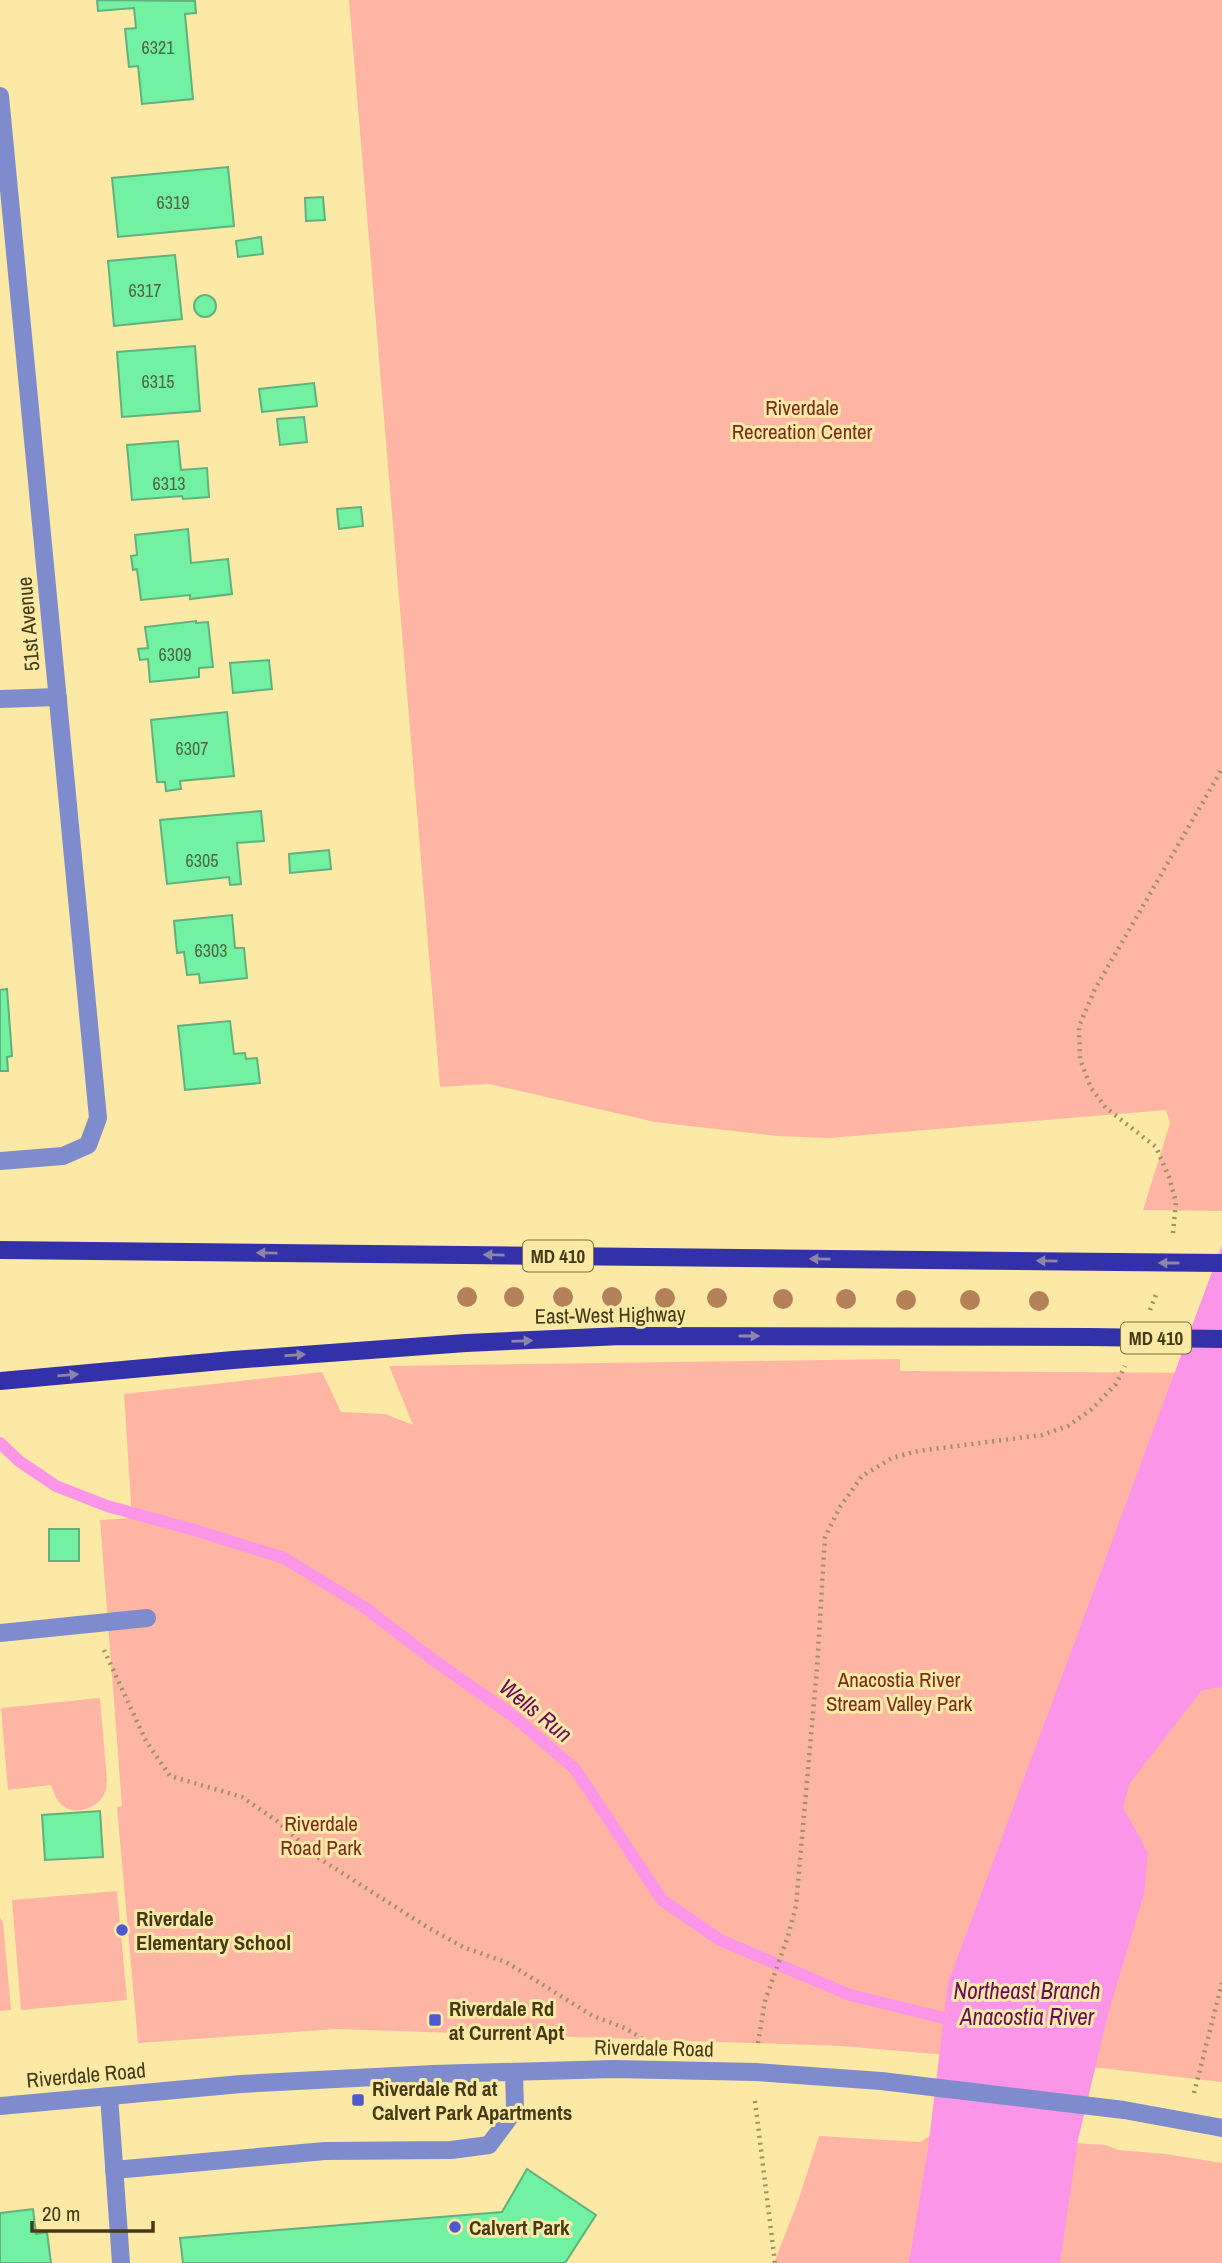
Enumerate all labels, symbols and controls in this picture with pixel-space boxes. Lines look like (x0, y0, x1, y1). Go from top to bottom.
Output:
house number: 6321 (142, 35, 175, 60)
house number: 6319 (157, 190, 189, 215)
house number: 6317 (129, 278, 161, 303)
house number: 6315 (142, 369, 174, 394)
park label: Riverdale Recreation Center (732, 393, 873, 446)
house number: 6313 (153, 471, 185, 496)
street label: 51st Avenue (9, 576, 47, 672)
house number: 6309 (159, 642, 191, 667)
house number: 6307 (176, 736, 208, 761)
house number: 6305 (186, 848, 218, 873)
house number: 6303 (195, 938, 227, 963)
road number: MD 410 (523, 1240, 593, 1272)
one-way arrow (256, 1247, 278, 1259)
one-way arrow (483, 1249, 505, 1261)
one-way arrow (809, 1253, 831, 1265)
one-way arrow (1036, 1256, 1058, 1267)
one-way arrow (1158, 1257, 1180, 1268)
street label: East-West Highway (534, 1299, 686, 1331)
road number: MD 410 (1121, 1322, 1191, 1354)
one-way arrow (738, 1330, 760, 1342)
one-way arrow (511, 1335, 533, 1346)
one-way arrow (284, 1350, 306, 1361)
one-way arrow (57, 1369, 79, 1380)
park label: Anacostia River Stream Valley Park (826, 1665, 972, 1718)
water label: Wells Run (493, 1671, 579, 1749)
park label: Riverdale Road Park (280, 1809, 362, 1862)
place label: Riverdale Elementary School (136, 1904, 291, 1957)
marker: Riverdale Elementary School (114, 1922, 130, 1938)
water label: Northeast Branch Anacostia River (954, 1975, 1100, 2032)
place label: Riverdale Rd at Current Apt (449, 1994, 564, 2047)
marker: Riverdale Rd at Current Apt (427, 2012, 443, 2028)
street label: Riverdale Road (594, 2032, 714, 2064)
street label: Riverdale Road (25, 2055, 147, 2095)
place label: Riverdale Rd at Calvert Park Apartments (372, 2074, 572, 2127)
marker: Riverdale Rd at Calvert Park Apartments (350, 2092, 366, 2108)
scale bar (32, 2190, 152, 2234)
text: 20 m (42, 2199, 80, 2228)
place label: Calvert Park (469, 2213, 570, 2242)
marker: Calvert Park (447, 2219, 463, 2235)

